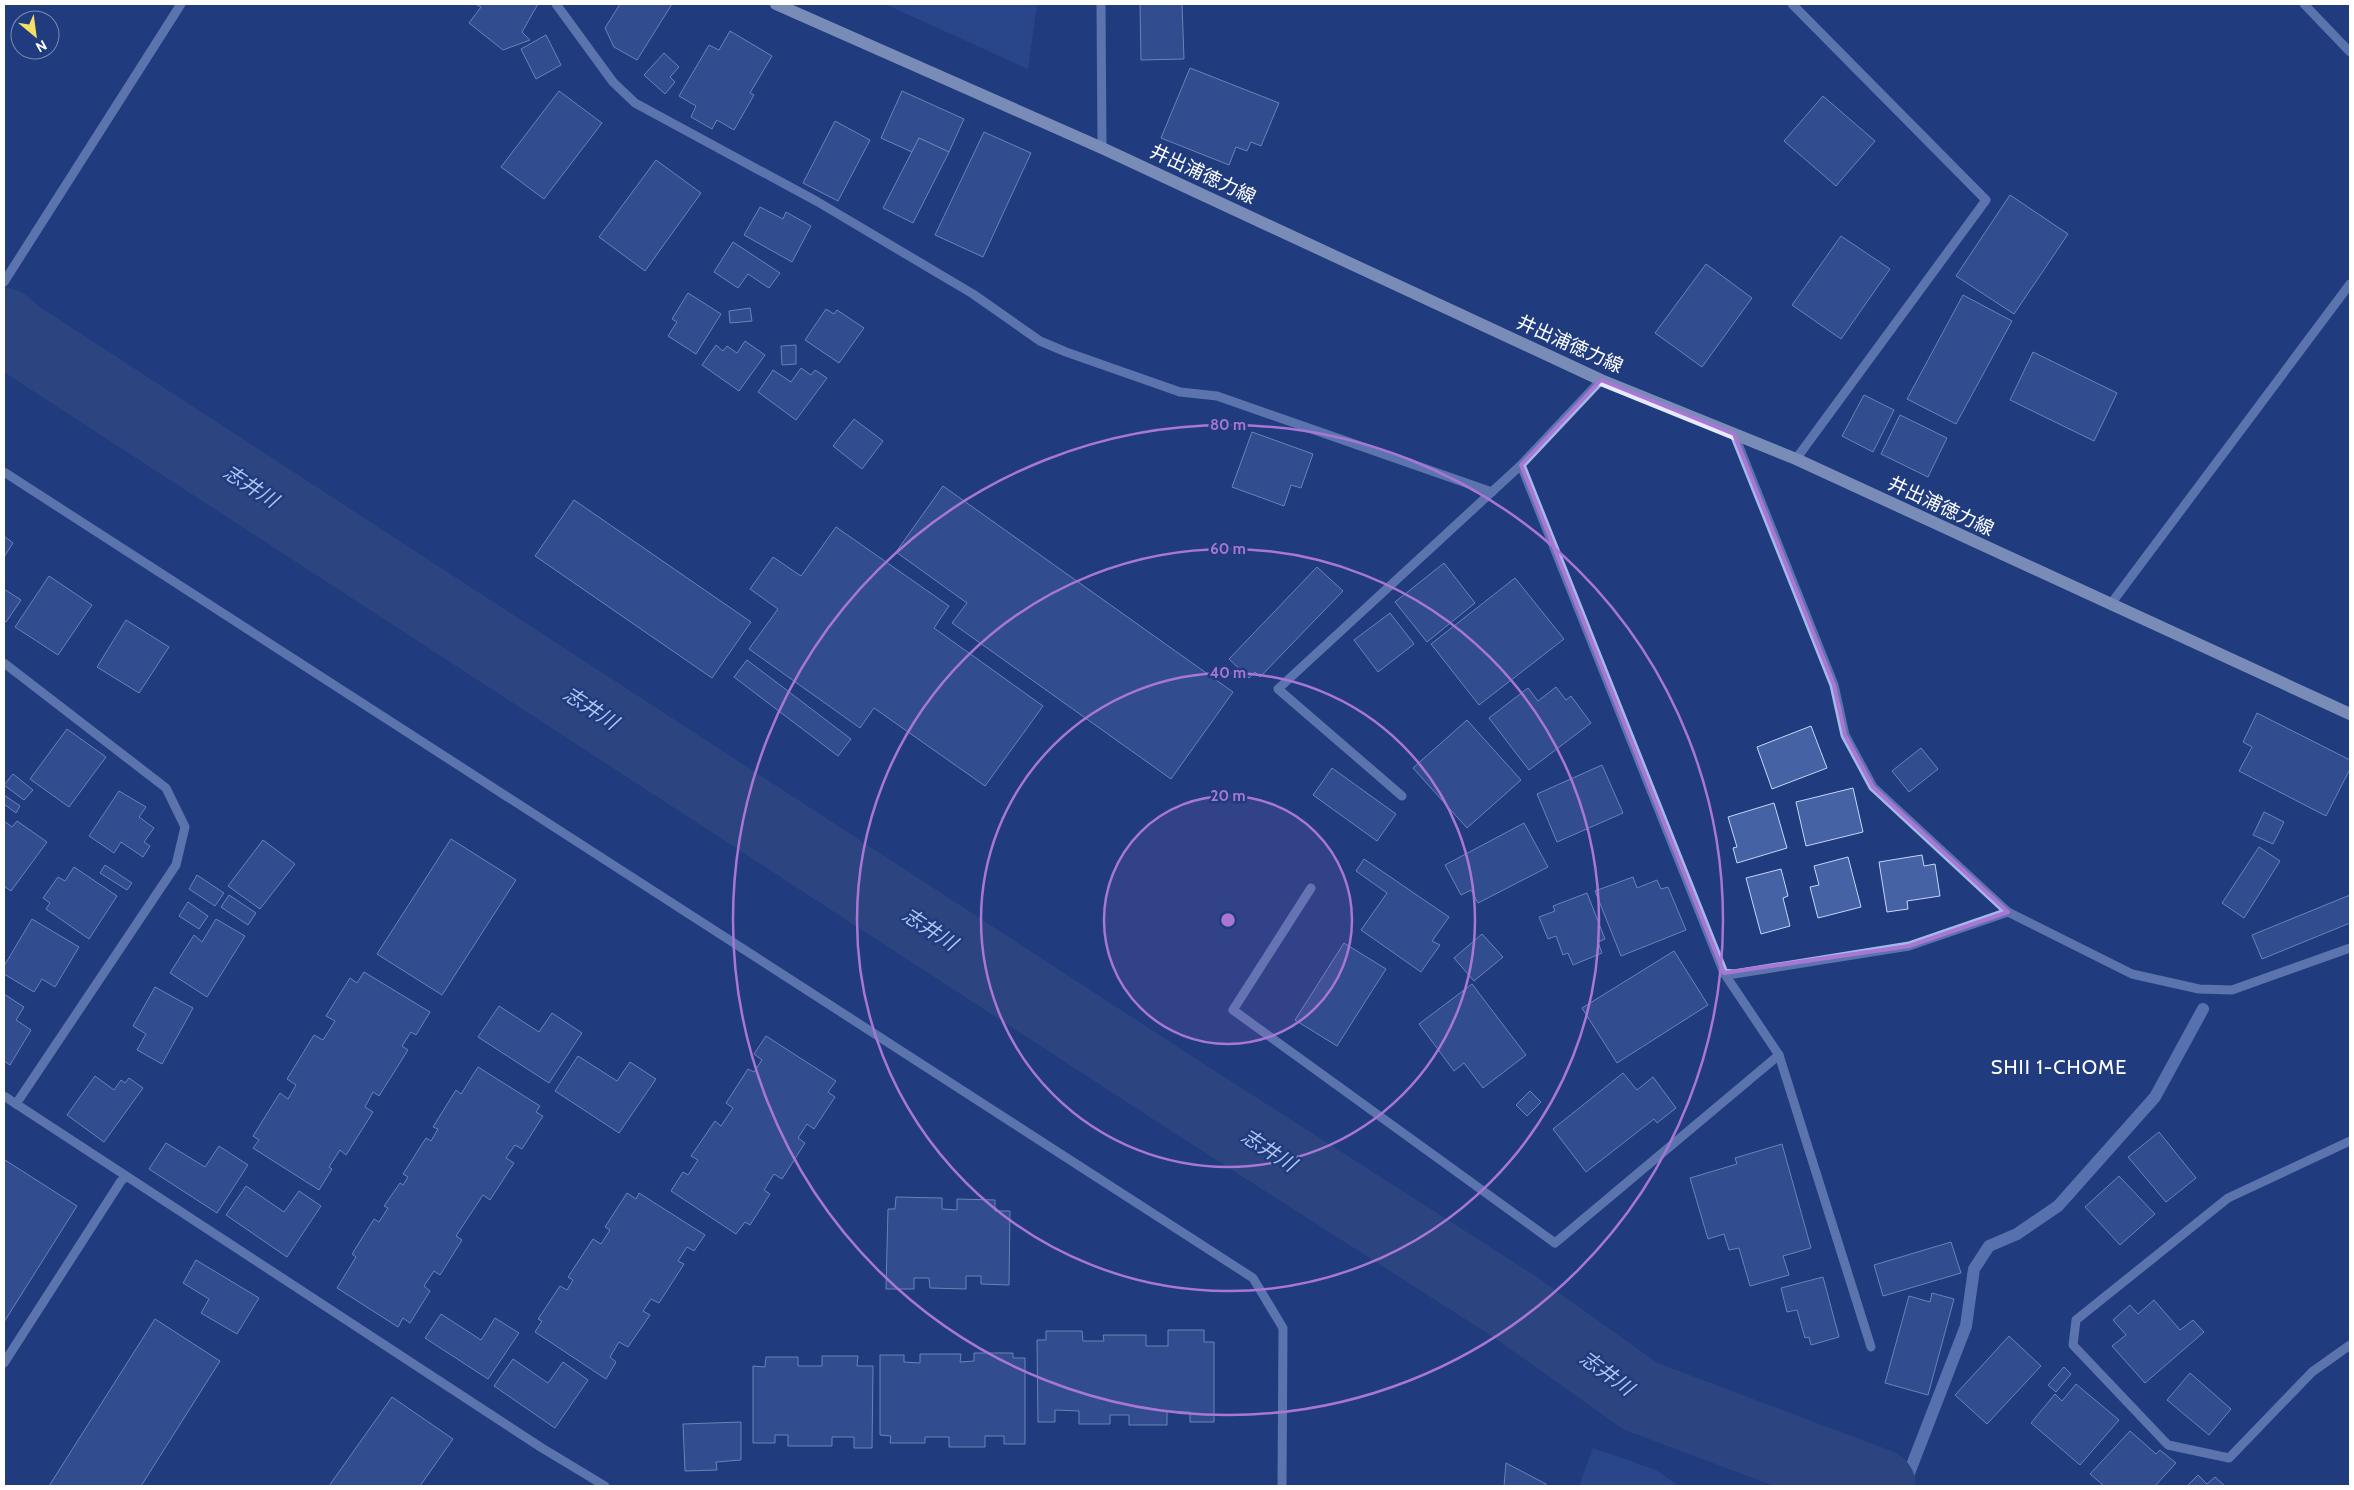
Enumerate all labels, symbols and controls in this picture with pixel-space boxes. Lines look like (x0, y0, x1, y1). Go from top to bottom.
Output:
north arrow (10, 10, 60, 60)
text: N (33, 36, 50, 57)
street label: 井出浦徳力線 (1146, 139, 1260, 209)
street label: 井出浦徳力線 (1513, 310, 1627, 378)
text: 80 m (1210, 416, 1246, 434)
water label: 志井川 (219, 460, 284, 513)
street label: 井出浦徳力線 (1884, 471, 1998, 541)
text: 60 m (1210, 540, 1246, 558)
text: 40 m (1210, 664, 1246, 682)
water label: 志井川 (559, 682, 624, 735)
text: 20 m (1211, 787, 1245, 805)
water label: 志井川 (898, 903, 963, 956)
centre of rings (1219, 911, 1237, 929)
district label: SHII 1-CHOME (1991, 1055, 2127, 1079)
water label: 志井川 (1237, 1124, 1302, 1177)
water label: 志井川 (1576, 1346, 1640, 1402)

